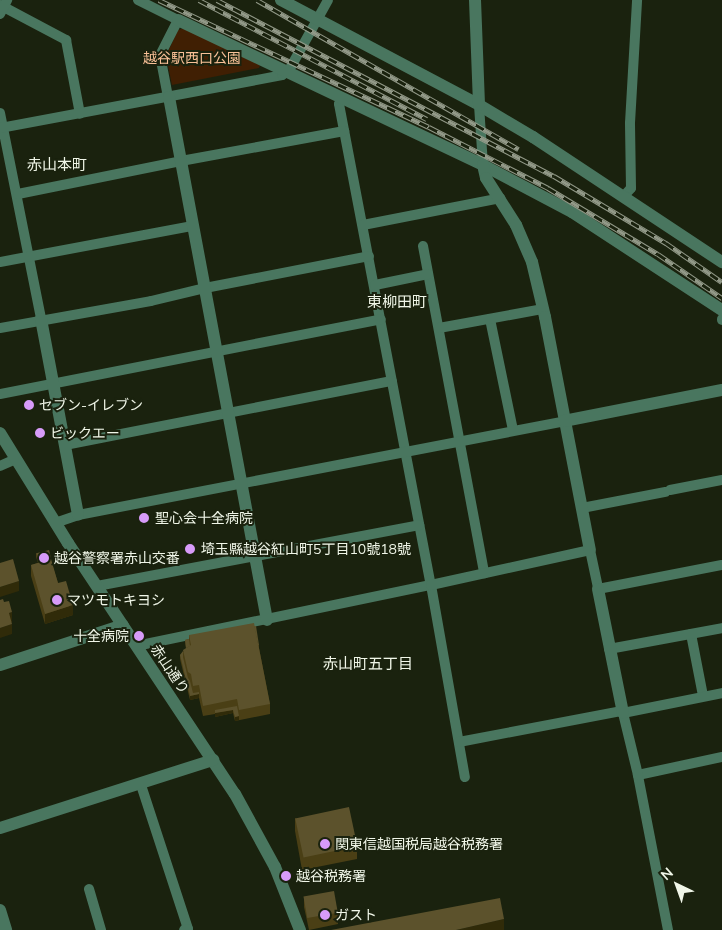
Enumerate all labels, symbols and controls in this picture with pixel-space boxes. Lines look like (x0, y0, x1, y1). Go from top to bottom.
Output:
park label: 越谷駅西口公園 (143, 50, 241, 66)
district label: 赤山本町 (27, 156, 87, 174)
district label: 東柳田町 (367, 293, 427, 311)
place label: セブン-イレブン (39, 397, 143, 413)
marker: セブン-イレブン (23, 399, 35, 411)
place label: ビックエー (50, 425, 120, 441)
marker: ビックエー (34, 427, 46, 439)
place label: 聖心会十全病院 (155, 510, 253, 526)
marker: 聖心会十全病院 (137, 511, 151, 525)
place label: 埼玉縣越谷紅山町5丁目10號18號 (201, 541, 411, 557)
marker: 埼玉縣越谷紅山町5丁目10號18號 (183, 542, 197, 556)
place label: 越谷警察署赤山交番 (54, 550, 180, 566)
marker: 越谷警察署赤山交番 (38, 552, 50, 564)
place label: マツモトキヨシ (67, 592, 165, 608)
marker: マツモトキヨシ (51, 594, 63, 606)
place label: 十全病院 (73, 628, 129, 644)
marker: 十全病院 (133, 630, 145, 642)
street label: 赤山通り (147, 641, 193, 697)
district label: 赤山町五丁目 (323, 655, 413, 673)
place label: 関東信越国税局越谷税務署 (335, 836, 503, 852)
marker: 関東信越国税局越谷税務署 (319, 838, 331, 850)
north arrow (652, 860, 702, 910)
text: N (657, 864, 677, 884)
place label: 越谷税務署 (296, 868, 366, 884)
marker: 越谷税務署 (280, 870, 292, 882)
place label: ガスト (335, 907, 377, 923)
marker: ガスト (319, 909, 331, 921)

